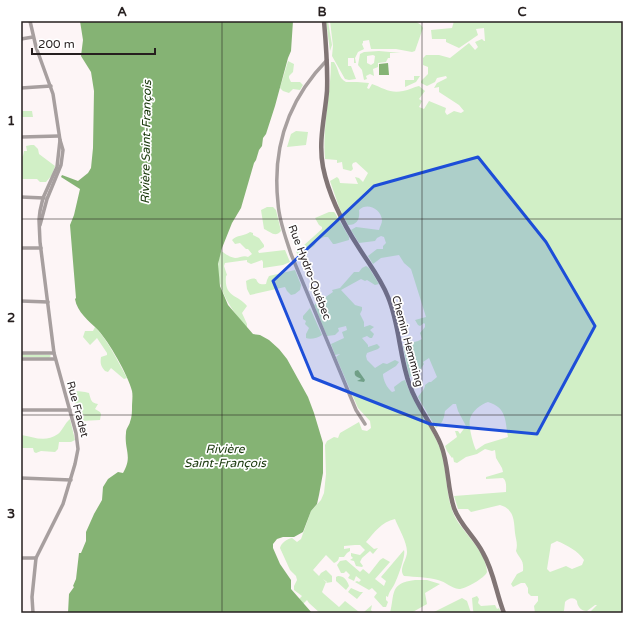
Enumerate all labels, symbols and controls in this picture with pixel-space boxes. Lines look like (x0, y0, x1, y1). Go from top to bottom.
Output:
text: A (117, 4, 127, 20)
text: B (317, 4, 327, 20)
text: C (517, 4, 527, 20)
scale bar (32, 30, 155, 56)
text: 200 m (38, 37, 75, 51)
water label: Rivière Saint-François (138, 79, 154, 204)
text: 1 (7, 113, 15, 129)
street label: Rue Hydro-Québec (285, 223, 334, 322)
street label: Chemin Hemming (389, 294, 426, 388)
text: 2 (7, 310, 15, 326)
street label: Rue Fradet (64, 380, 91, 439)
water label: Rivière Saint-François (184, 442, 267, 470)
text: 3 (7, 506, 15, 522)

